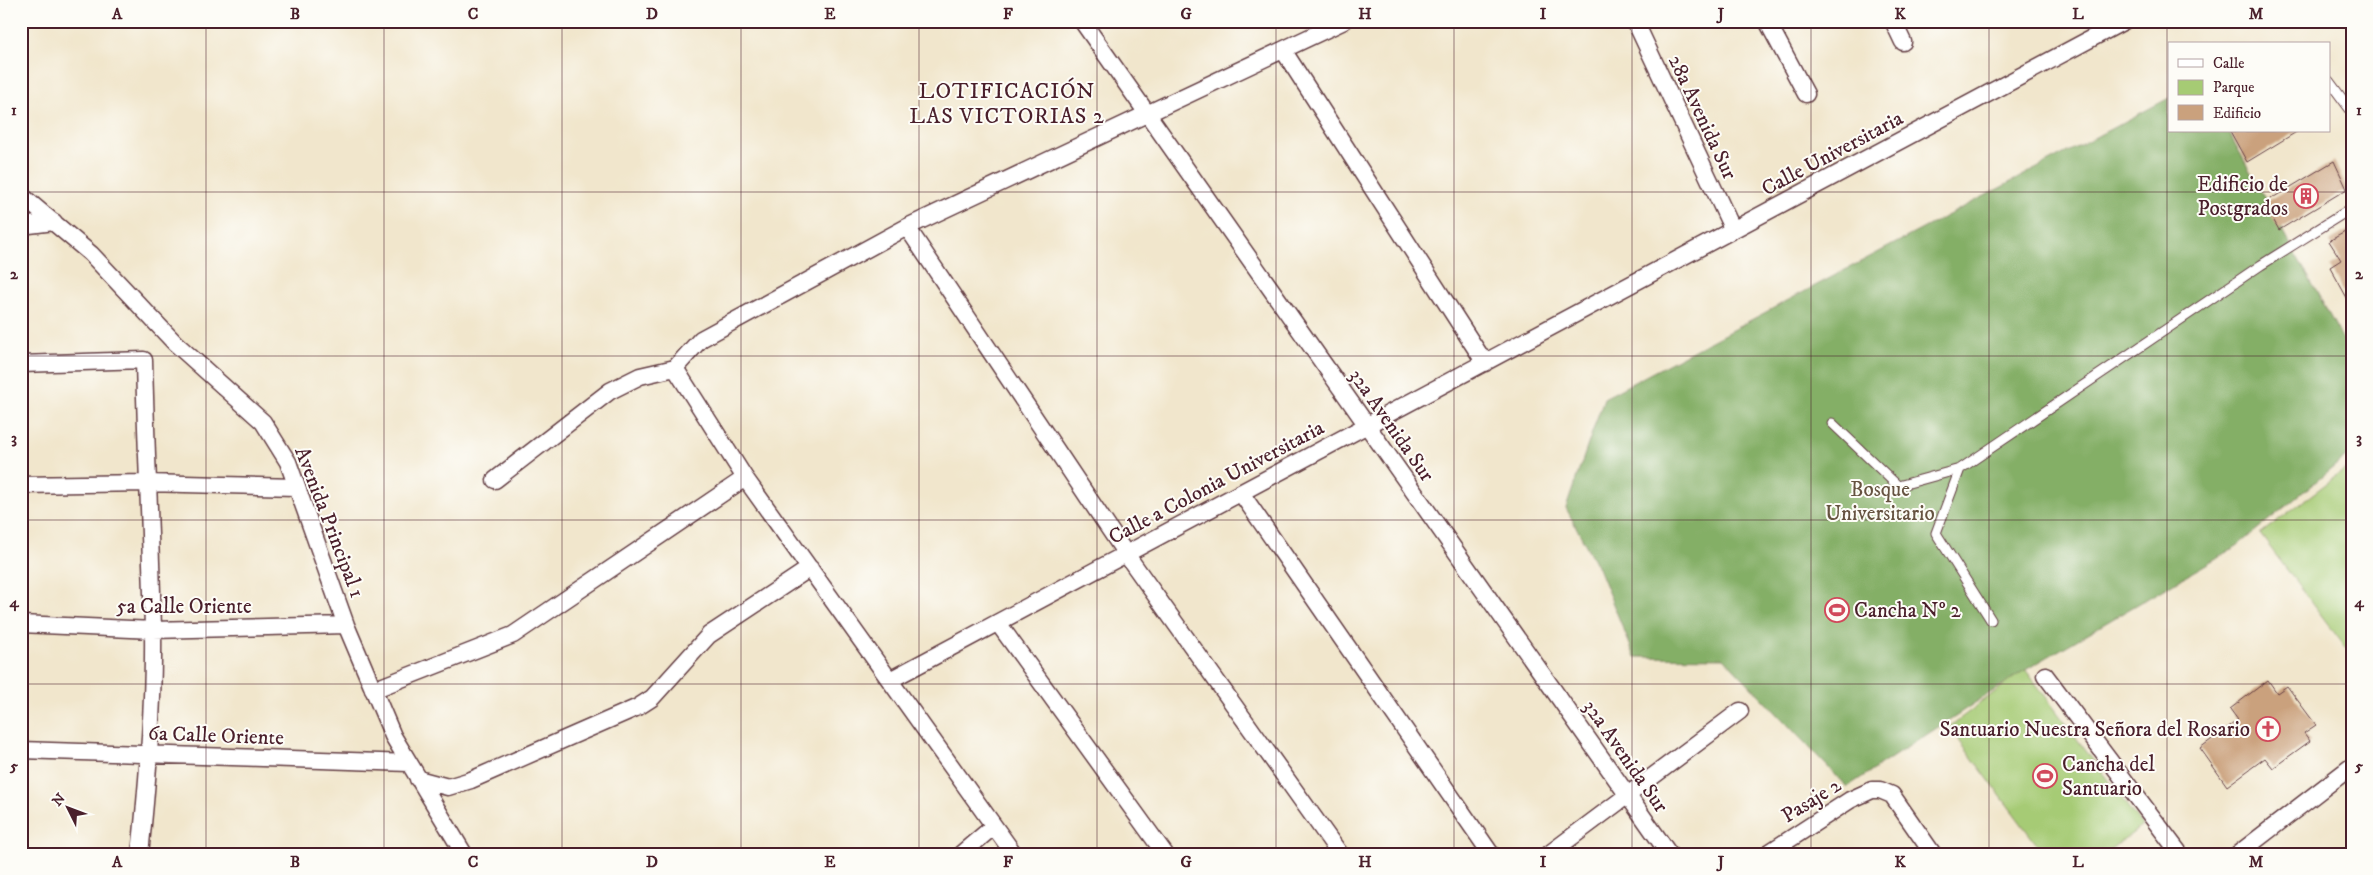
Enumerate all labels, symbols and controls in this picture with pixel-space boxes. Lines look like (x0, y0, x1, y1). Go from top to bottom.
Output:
text: A (111, 4, 123, 24)
text: B (290, 4, 300, 24)
text: C (468, 4, 478, 24)
text: D (646, 4, 658, 24)
text: E (824, 4, 836, 24)
text: F (1003, 4, 1013, 24)
text: G (1180, 4, 1192, 24)
text: H (1358, 4, 1372, 24)
text: I (1540, 4, 1547, 24)
text: J (1716, 4, 1725, 24)
text: K (1894, 4, 1906, 24)
text: L (2072, 4, 2084, 24)
text: M (2249, 4, 2264, 24)
legend (2168, 42, 2330, 132)
street label: 28a Avenida Sur (1662, 51, 1742, 184)
text: Calle (2213, 54, 2245, 73)
district label: LOTIFICACIÓN LAS VICTORIAS 2 (909, 77, 1105, 130)
text: Parque (2213, 78, 2254, 97)
text: 1 (11, 100, 17, 120)
text: 1 (2356, 100, 2362, 120)
text: Edificio (2213, 104, 2261, 123)
street label: Calle Universitaria (1757, 106, 1908, 202)
place label: Edificio de Postgrados (2197, 172, 2288, 222)
building icon: Edificio de Postgrados (2293, 183, 2319, 209)
text: 2 (10, 264, 19, 284)
text: 2 (2355, 264, 2364, 284)
street label: 32a Avenida Sur (1343, 364, 1440, 487)
street label: Calle a Colonia Universitaria (1104, 415, 1329, 551)
text: 3 (11, 428, 17, 448)
text: 3 (2356, 428, 2362, 448)
street label: Avenida Principal 1 (288, 443, 370, 602)
park label: Bosque Universitario (1825, 477, 1935, 527)
text: 4 (8, 592, 19, 612)
text: 4 (2353, 592, 2364, 612)
street label: 5a Calle Oriente (116, 594, 252, 620)
sports icon: Cancha Nº 2 (1824, 597, 1850, 623)
place label: Cancha Nº 2 (1854, 598, 1962, 624)
street label: 32a Avenida Sur (1577, 695, 1674, 818)
church icon: Santuario Nuestra Señora del Rosario (2255, 716, 2281, 742)
place label: Santuario Nuestra Señora del Rosario (1939, 717, 2250, 743)
street label: 6a Calle Oriente (148, 721, 285, 751)
place label: Cancha del Santuario (2062, 752, 2155, 802)
text: 5 (9, 756, 18, 776)
text: 5 (2354, 756, 2363, 776)
sports icon: Cancha del Santuario (2032, 763, 2058, 789)
street label: Pasaje 2 (1777, 772, 1847, 829)
north arrow (42, 782, 92, 832)
text: N (49, 789, 70, 810)
text: A (111, 852, 123, 872)
text: B (290, 852, 300, 872)
text: C (468, 852, 478, 872)
text: D (646, 852, 658, 872)
text: E (824, 852, 836, 872)
text: F (1003, 852, 1013, 872)
text: G (1180, 852, 1192, 872)
text: H (1358, 852, 1372, 872)
text: I (1540, 852, 1547, 872)
text: J (1716, 852, 1725, 872)
text: K (1894, 852, 1906, 872)
text: L (2072, 852, 2084, 872)
text: M (2249, 852, 2264, 872)

